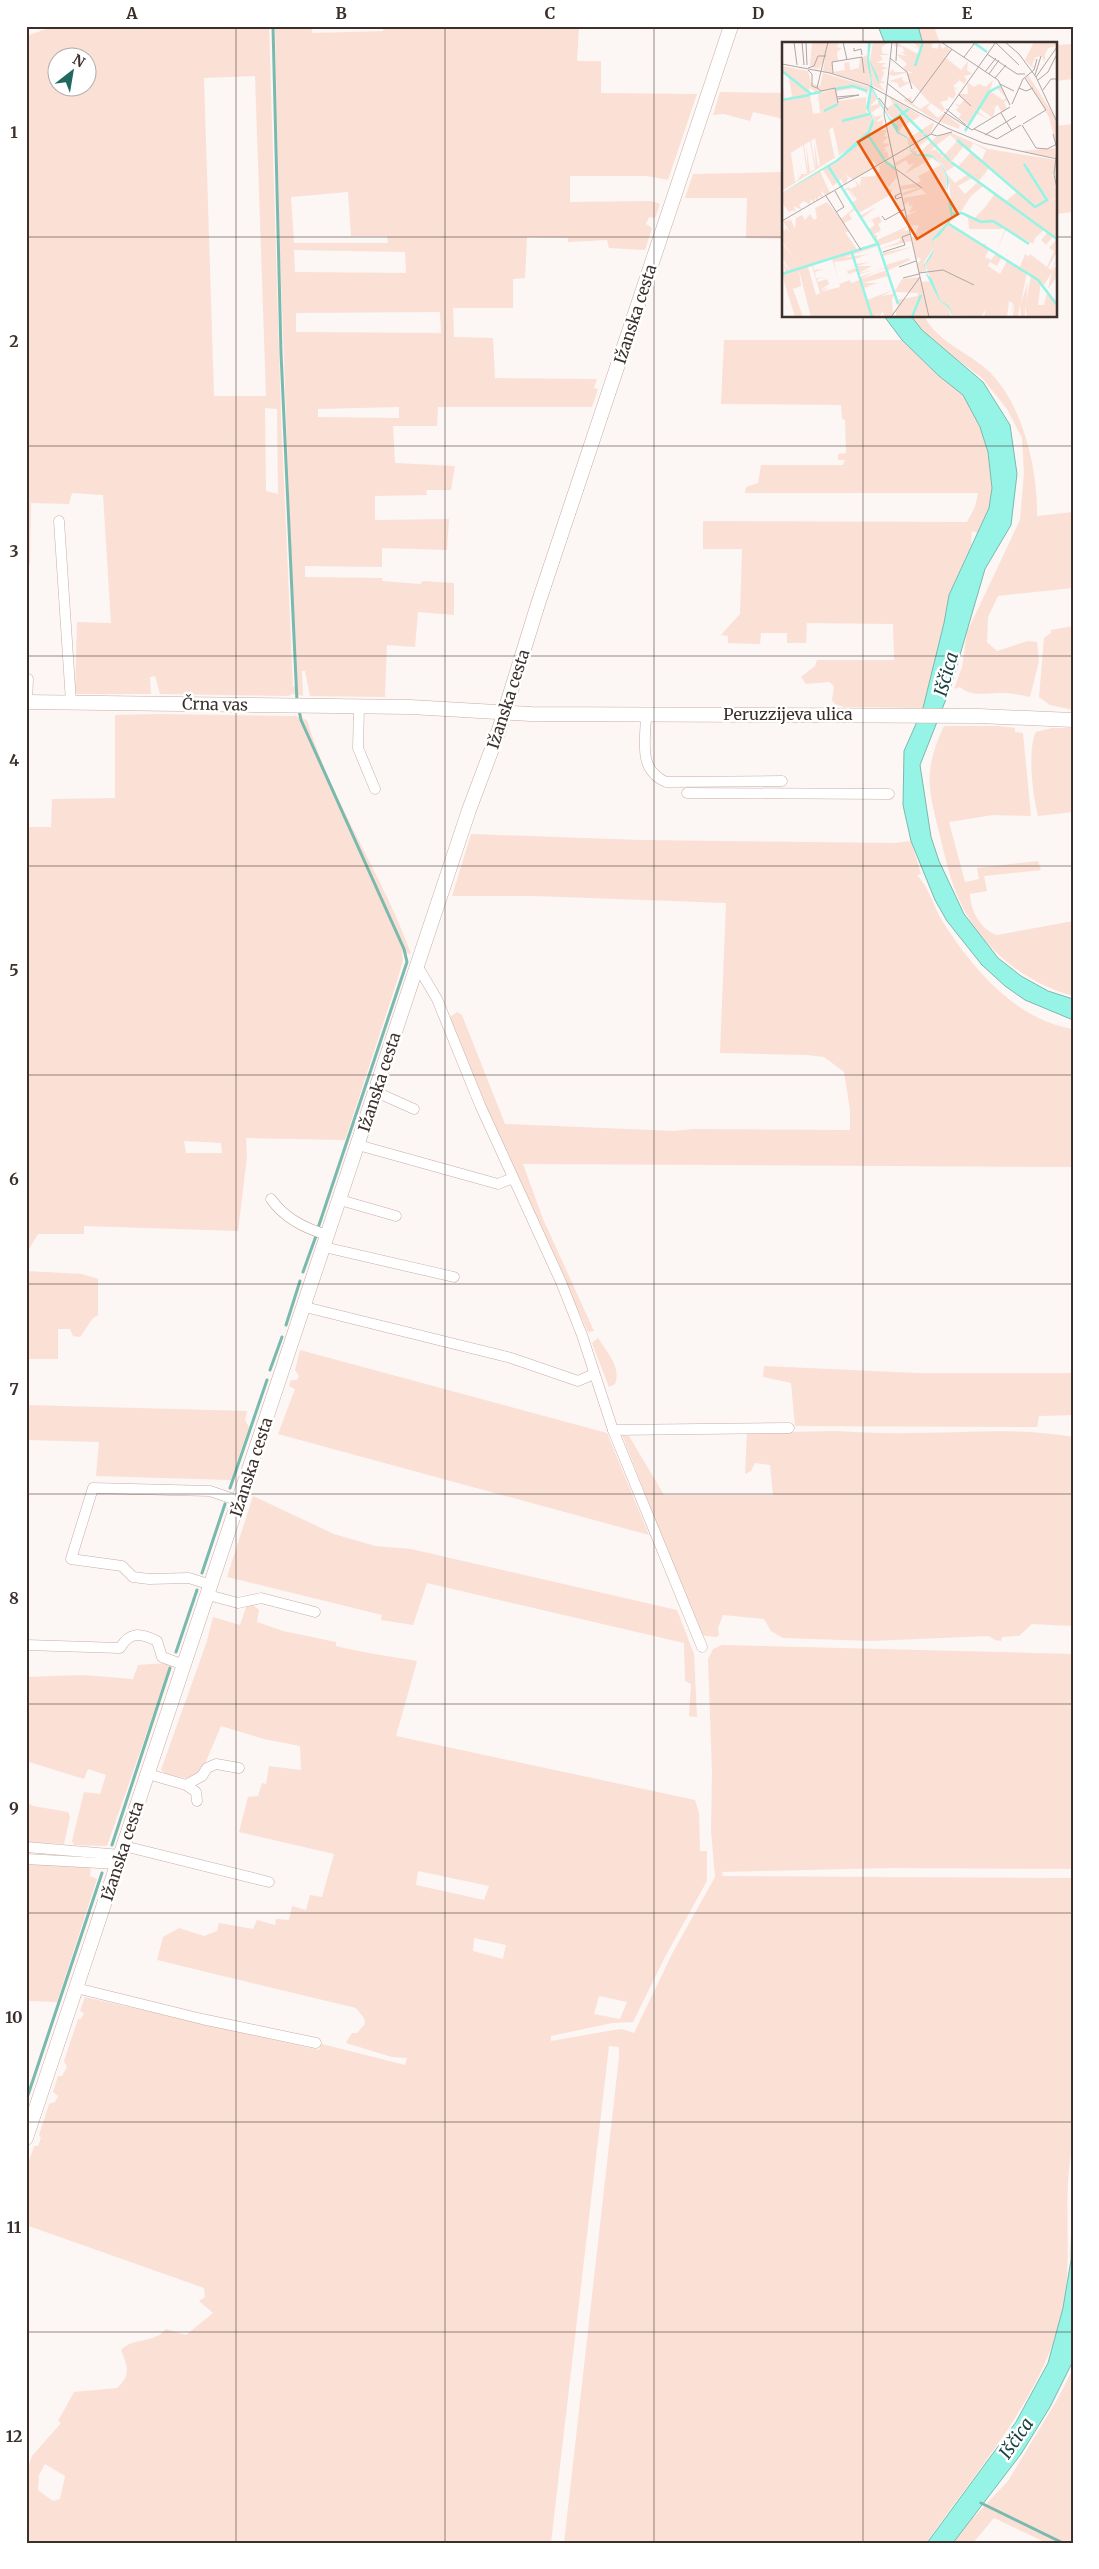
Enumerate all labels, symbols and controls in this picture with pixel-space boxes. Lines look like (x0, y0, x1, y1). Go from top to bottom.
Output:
text: A (125, 3, 138, 23)
text: B (335, 3, 347, 23)
text: C (545, 3, 555, 23)
text: D (752, 3, 764, 23)
text: E (962, 3, 973, 23)
inset map (782, 42, 1056, 318)
north arrow (48, 48, 98, 98)
text: N (69, 50, 88, 71)
text: 1 (10, 122, 18, 142)
street label: Ižanska cesta (610, 261, 661, 366)
text: 2 (9, 331, 19, 351)
text: 3 (9, 541, 19, 561)
street label: Ižanska cesta (483, 646, 534, 751)
water label: Iščica (929, 649, 963, 699)
street label: Črna vas (182, 693, 248, 715)
street label: Peruzzijeva ulica (723, 704, 853, 724)
text: 4 (9, 750, 19, 770)
text: 5 (9, 960, 19, 980)
street label: Ižanska cesta (354, 1029, 405, 1134)
text: 6 (9, 1169, 19, 1189)
text: 7 (9, 1379, 19, 1399)
street label: Ižanska cesta (226, 1414, 277, 1519)
text: 8 (9, 1588, 19, 1608)
text: 9 (9, 1798, 19, 1818)
street label: Ižanska cesta (97, 1798, 148, 1903)
text: 10 (5, 2007, 23, 2027)
text: 11 (7, 2217, 22, 2237)
water label: Iščica (994, 2413, 1038, 2463)
text: 12 (6, 2426, 22, 2446)

